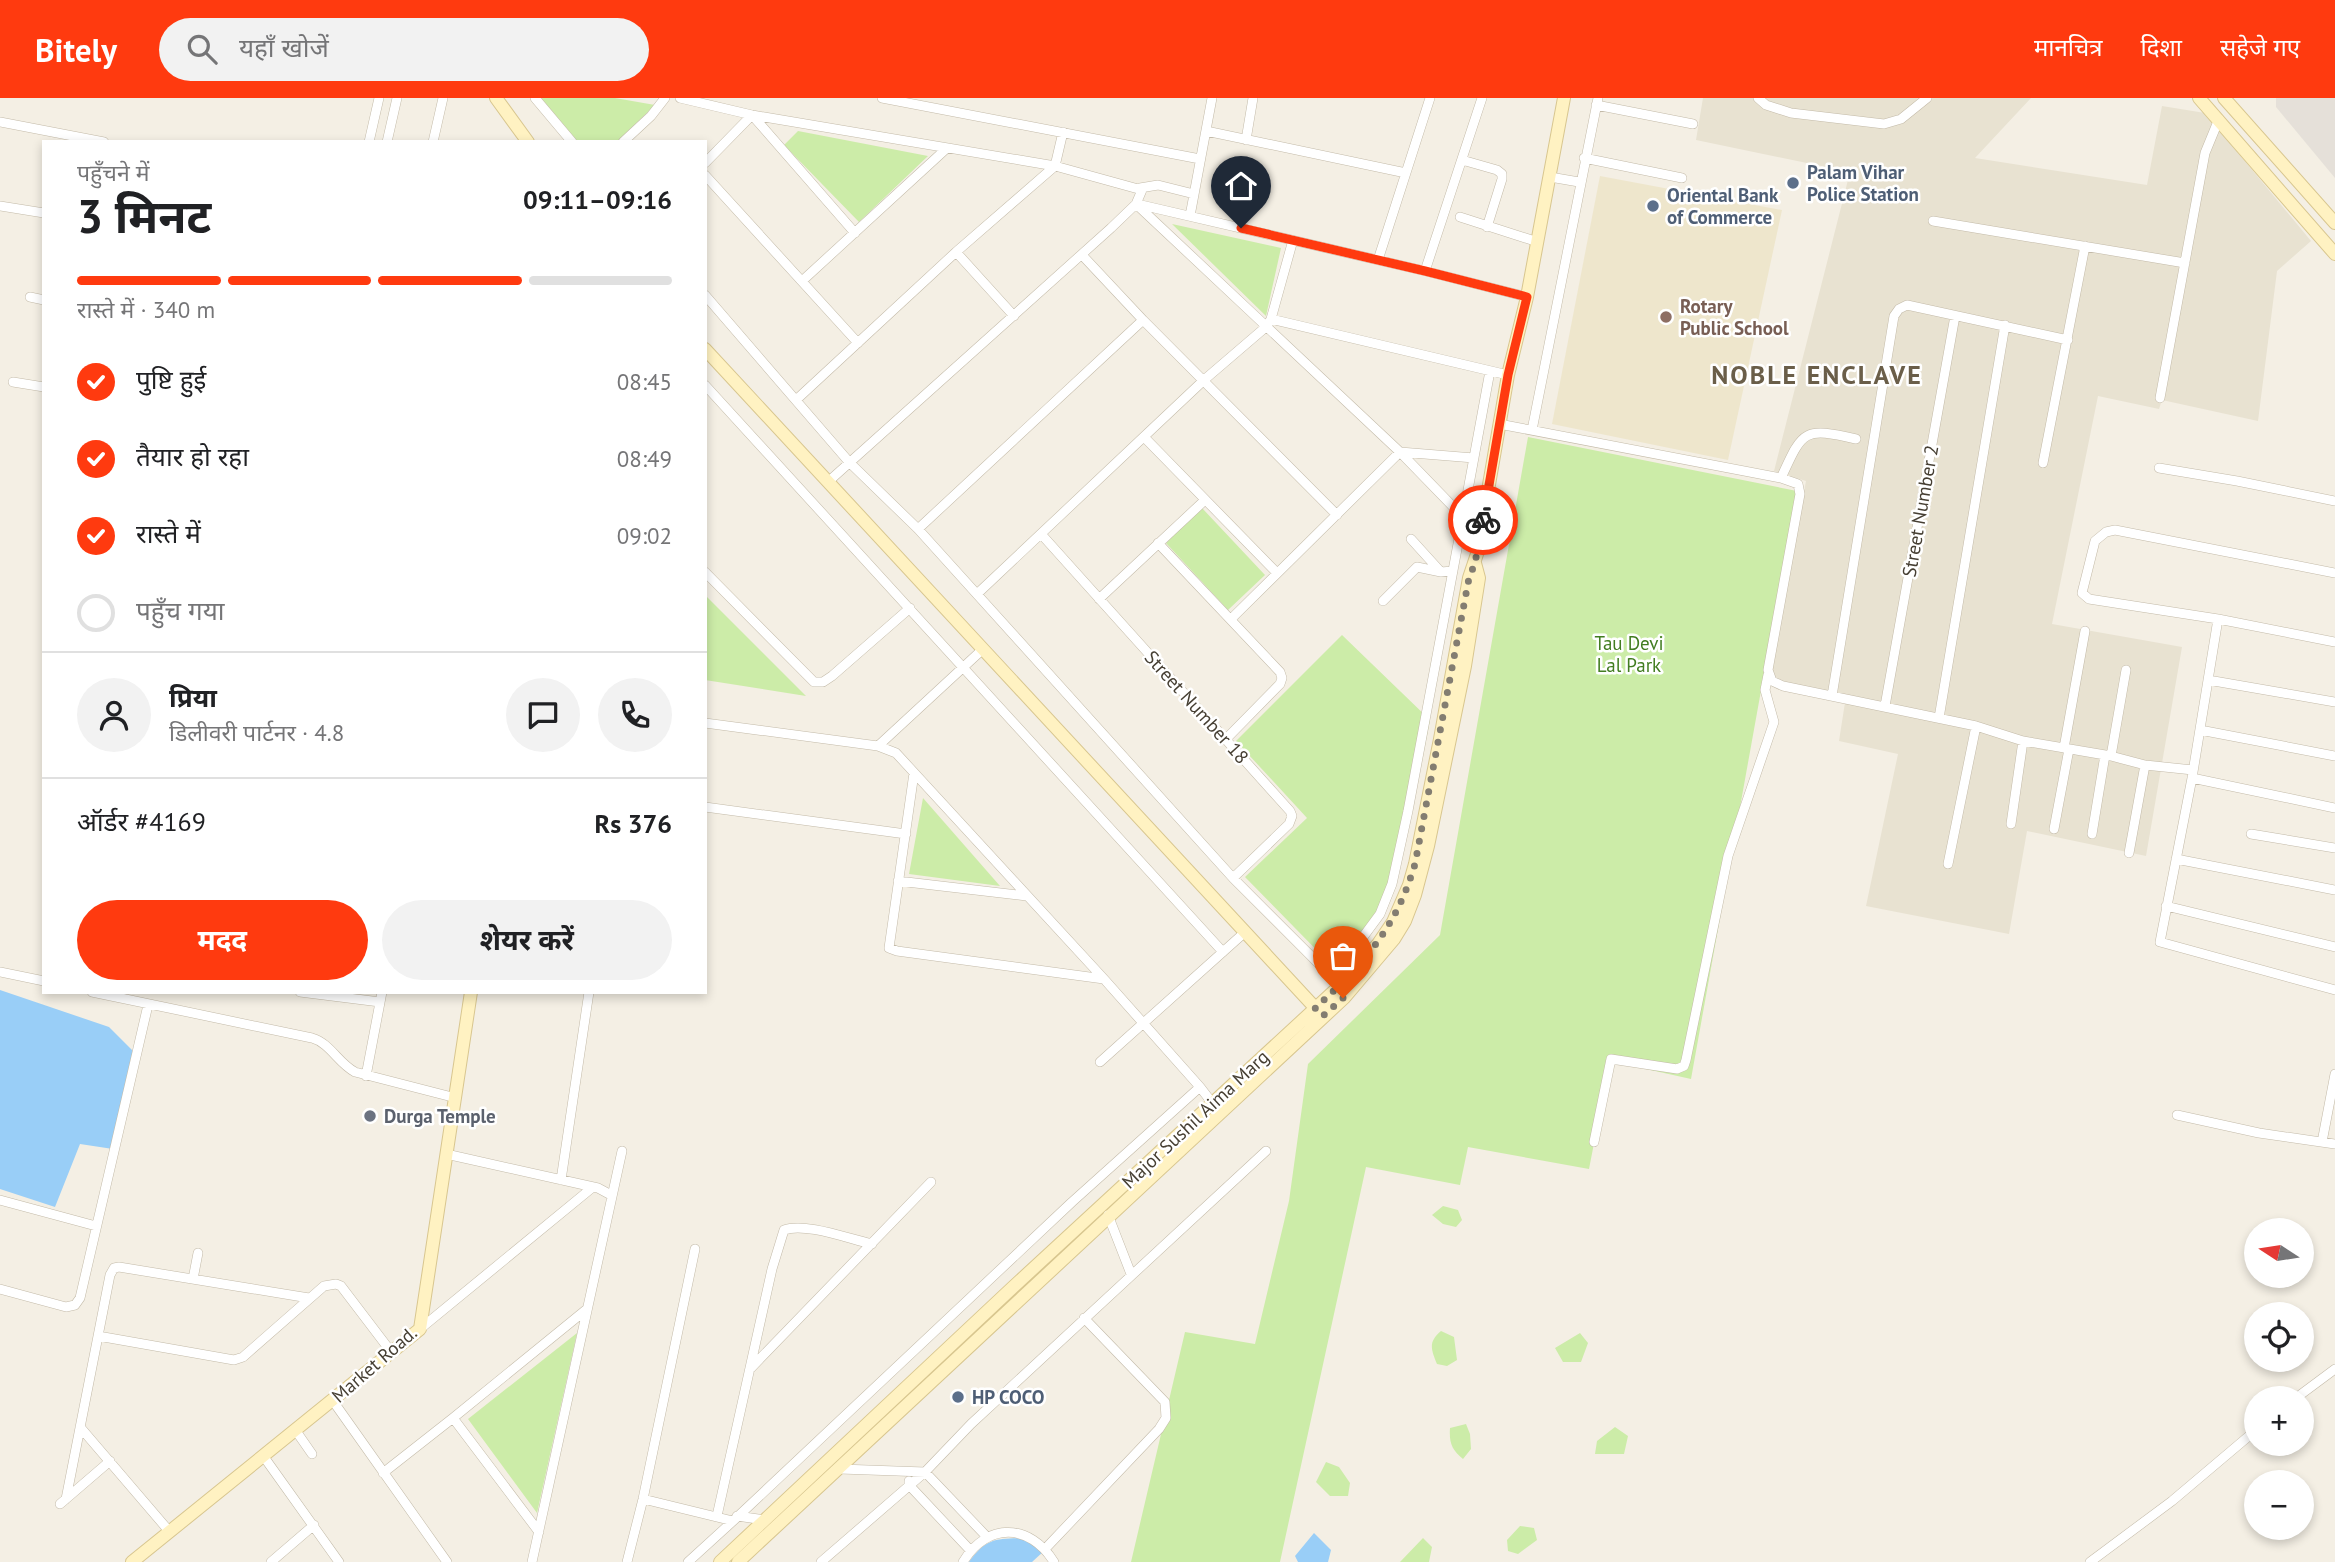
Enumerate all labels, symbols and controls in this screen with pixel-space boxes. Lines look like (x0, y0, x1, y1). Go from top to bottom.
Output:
search box (159, 18, 649, 81)
text: Bitely (35, 28, 117, 71)
icon: search (183, 30, 221, 68)
text: यहाँ खोजें (239, 31, 329, 64)
text: मानचित्र (2034, 32, 2103, 63)
text: दिशा (2141, 32, 2182, 63)
text: सहेजे गए (2220, 32, 2300, 63)
pin (1211, 156, 1271, 228)
text: पहुँचने में (77, 158, 150, 187)
place label: Palam Vihar Police Station (1807, 160, 1919, 206)
icon: home (1222, 167, 1260, 205)
marker: Palam Vihar Police Station (1785, 175, 1801, 191)
text: 09:11–09:16 (523, 183, 672, 216)
place label: Oriental Bank of Commerce (1667, 183, 1779, 229)
text: 3 मिनट (77, 186, 211, 246)
marker: Oriental Bank of Commerce (1645, 198, 1661, 214)
place label: Rotary Public School (1680, 294, 1789, 340)
text: रास्ते में · 340 m (77, 295, 215, 324)
marker: Rotary Public School (1658, 309, 1674, 325)
district label: NOBLE ENCLAVE (1711, 358, 1923, 391)
icon: check (77, 363, 115, 401)
text: पुष्टि हुई (136, 363, 206, 396)
text: 08:45 (617, 367, 672, 396)
icon: check (77, 440, 115, 478)
text: तैयार हो रहा (136, 440, 249, 473)
street label: Street Number 2 (1897, 443, 1943, 579)
text: 08:49 (617, 444, 672, 473)
courier (1448, 485, 1518, 555)
icon: bike (1464, 501, 1502, 539)
icon: check (77, 517, 115, 555)
text: रास्ते में (136, 517, 201, 550)
text: 09:02 (617, 521, 672, 550)
text: पहुँच गया (136, 594, 224, 627)
park label: Tau Devi Lal Park (1594, 631, 1664, 677)
street label: Street Number 18 (1140, 645, 1254, 769)
button: person (77, 678, 151, 752)
button: chat (506, 678, 580, 752)
button: phone (598, 678, 672, 752)
text: प्रिया (169, 681, 217, 714)
text: डिलीवरी पार्टनर · 4.8 (169, 718, 344, 747)
text: ऑर्डर #4169 (77, 805, 206, 838)
text: Rs 376 (595, 807, 672, 840)
button: मदद (77, 900, 368, 980)
button: शेयर करें (382, 900, 672, 980)
pin (1313, 926, 1373, 998)
icon: bag (1324, 937, 1362, 975)
street label: Major Sushil Aima Marg (1116, 1045, 1274, 1193)
place label: Durga Temple (384, 1104, 496, 1128)
marker: Durga Temple (362, 1108, 378, 1124)
north arrow (2244, 1218, 2314, 1288)
map controls (2244, 1218, 2314, 1540)
button: locate (2244, 1302, 2314, 1372)
street label: Market Road. (326, 1320, 422, 1408)
place label: HP COCO (972, 1385, 1045, 1409)
button: + (2244, 1386, 2314, 1456)
marker: HP COCO (950, 1389, 966, 1405)
button: − (2244, 1470, 2314, 1540)

